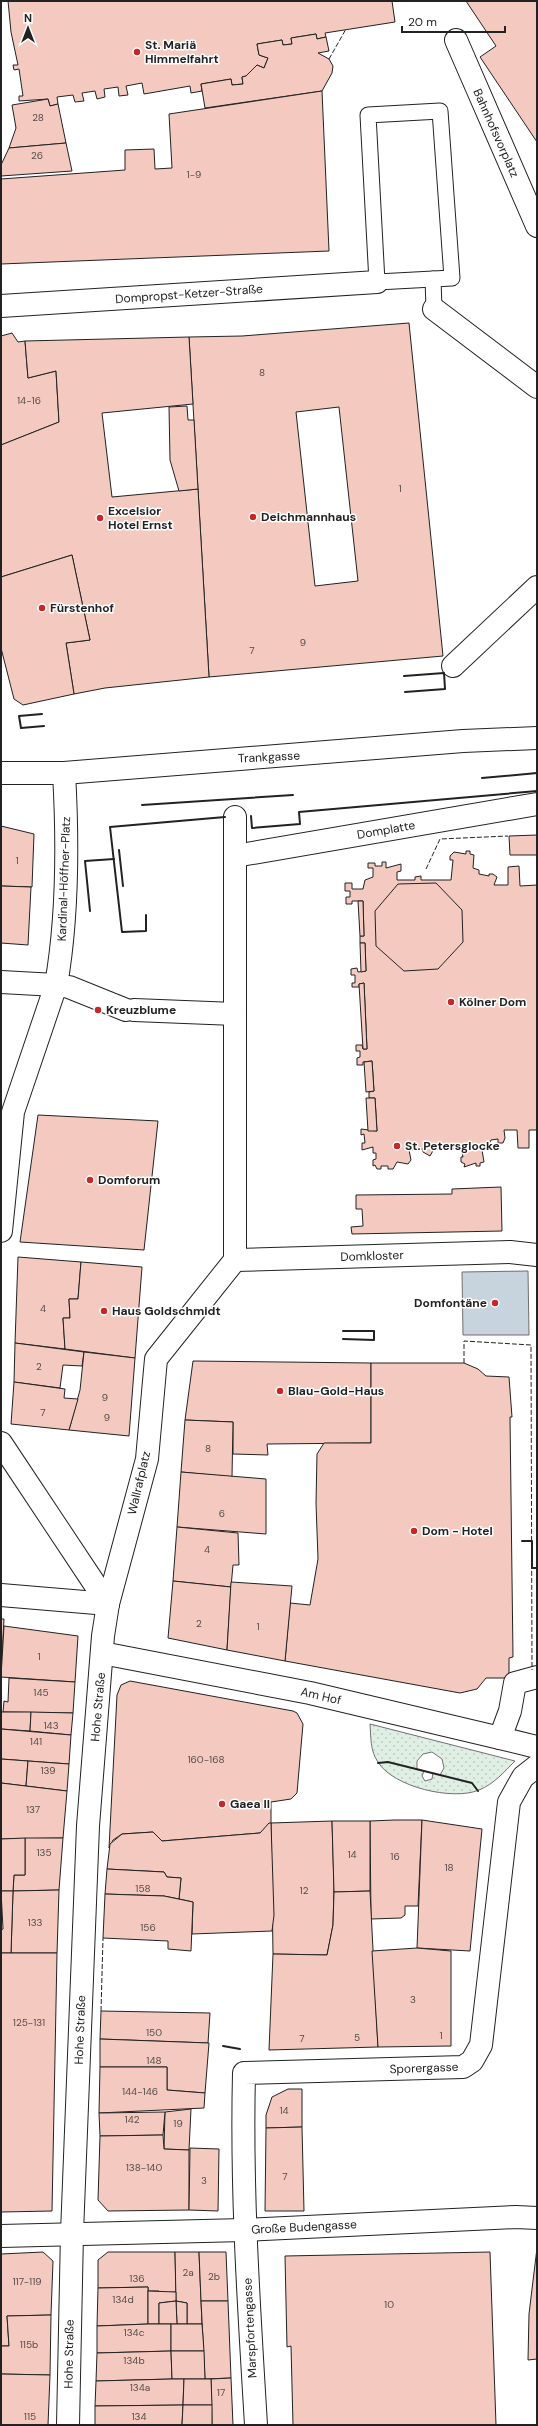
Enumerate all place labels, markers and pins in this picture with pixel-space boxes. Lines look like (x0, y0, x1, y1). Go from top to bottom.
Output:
place label: St. Mariä Himmelfahrt (145, 37, 219, 67)
marker: St. Mariä Himmelfahrt (132, 47, 142, 57)
place label: Excelsior Hotel Ernst (108, 503, 173, 533)
place label: Deichmannhaus (261, 509, 356, 525)
marker: Deichmannhaus (248, 512, 258, 522)
marker: Excelsior Hotel Ernst (95, 513, 105, 523)
place label: Fürstenhof (50, 600, 114, 616)
marker: Fürstenhof (37, 603, 47, 613)
place label: Kölner Dom (459, 994, 526, 1010)
marker: Kölner Dom (446, 997, 456, 1007)
place label: Kreuzblume (106, 1002, 176, 1018)
marker: Kreuzblume (93, 1005, 103, 1015)
place label: St. Petersglocke (405, 1138, 500, 1154)
marker: St. Petersglocke (392, 1141, 402, 1151)
place label: Domforum (98, 1172, 160, 1188)
marker: Domforum (85, 1175, 95, 1185)
place label: Domfontäne (414, 1295, 487, 1311)
marker: Domfontäne (490, 1298, 500, 1308)
place label: Haus Goldschmidt (112, 1303, 221, 1319)
marker: Haus Goldschmidt (99, 1306, 109, 1316)
place label: Blau-Gold-Haus (288, 1383, 384, 1399)
marker: Blau-Gold-Haus (275, 1386, 285, 1396)
place label: Dom - Hotel (422, 1523, 493, 1539)
marker: Dom - Hotel (409, 1526, 419, 1536)
place label: Gaea II (230, 1796, 270, 1812)
marker: Gaea II (217, 1799, 227, 1809)

